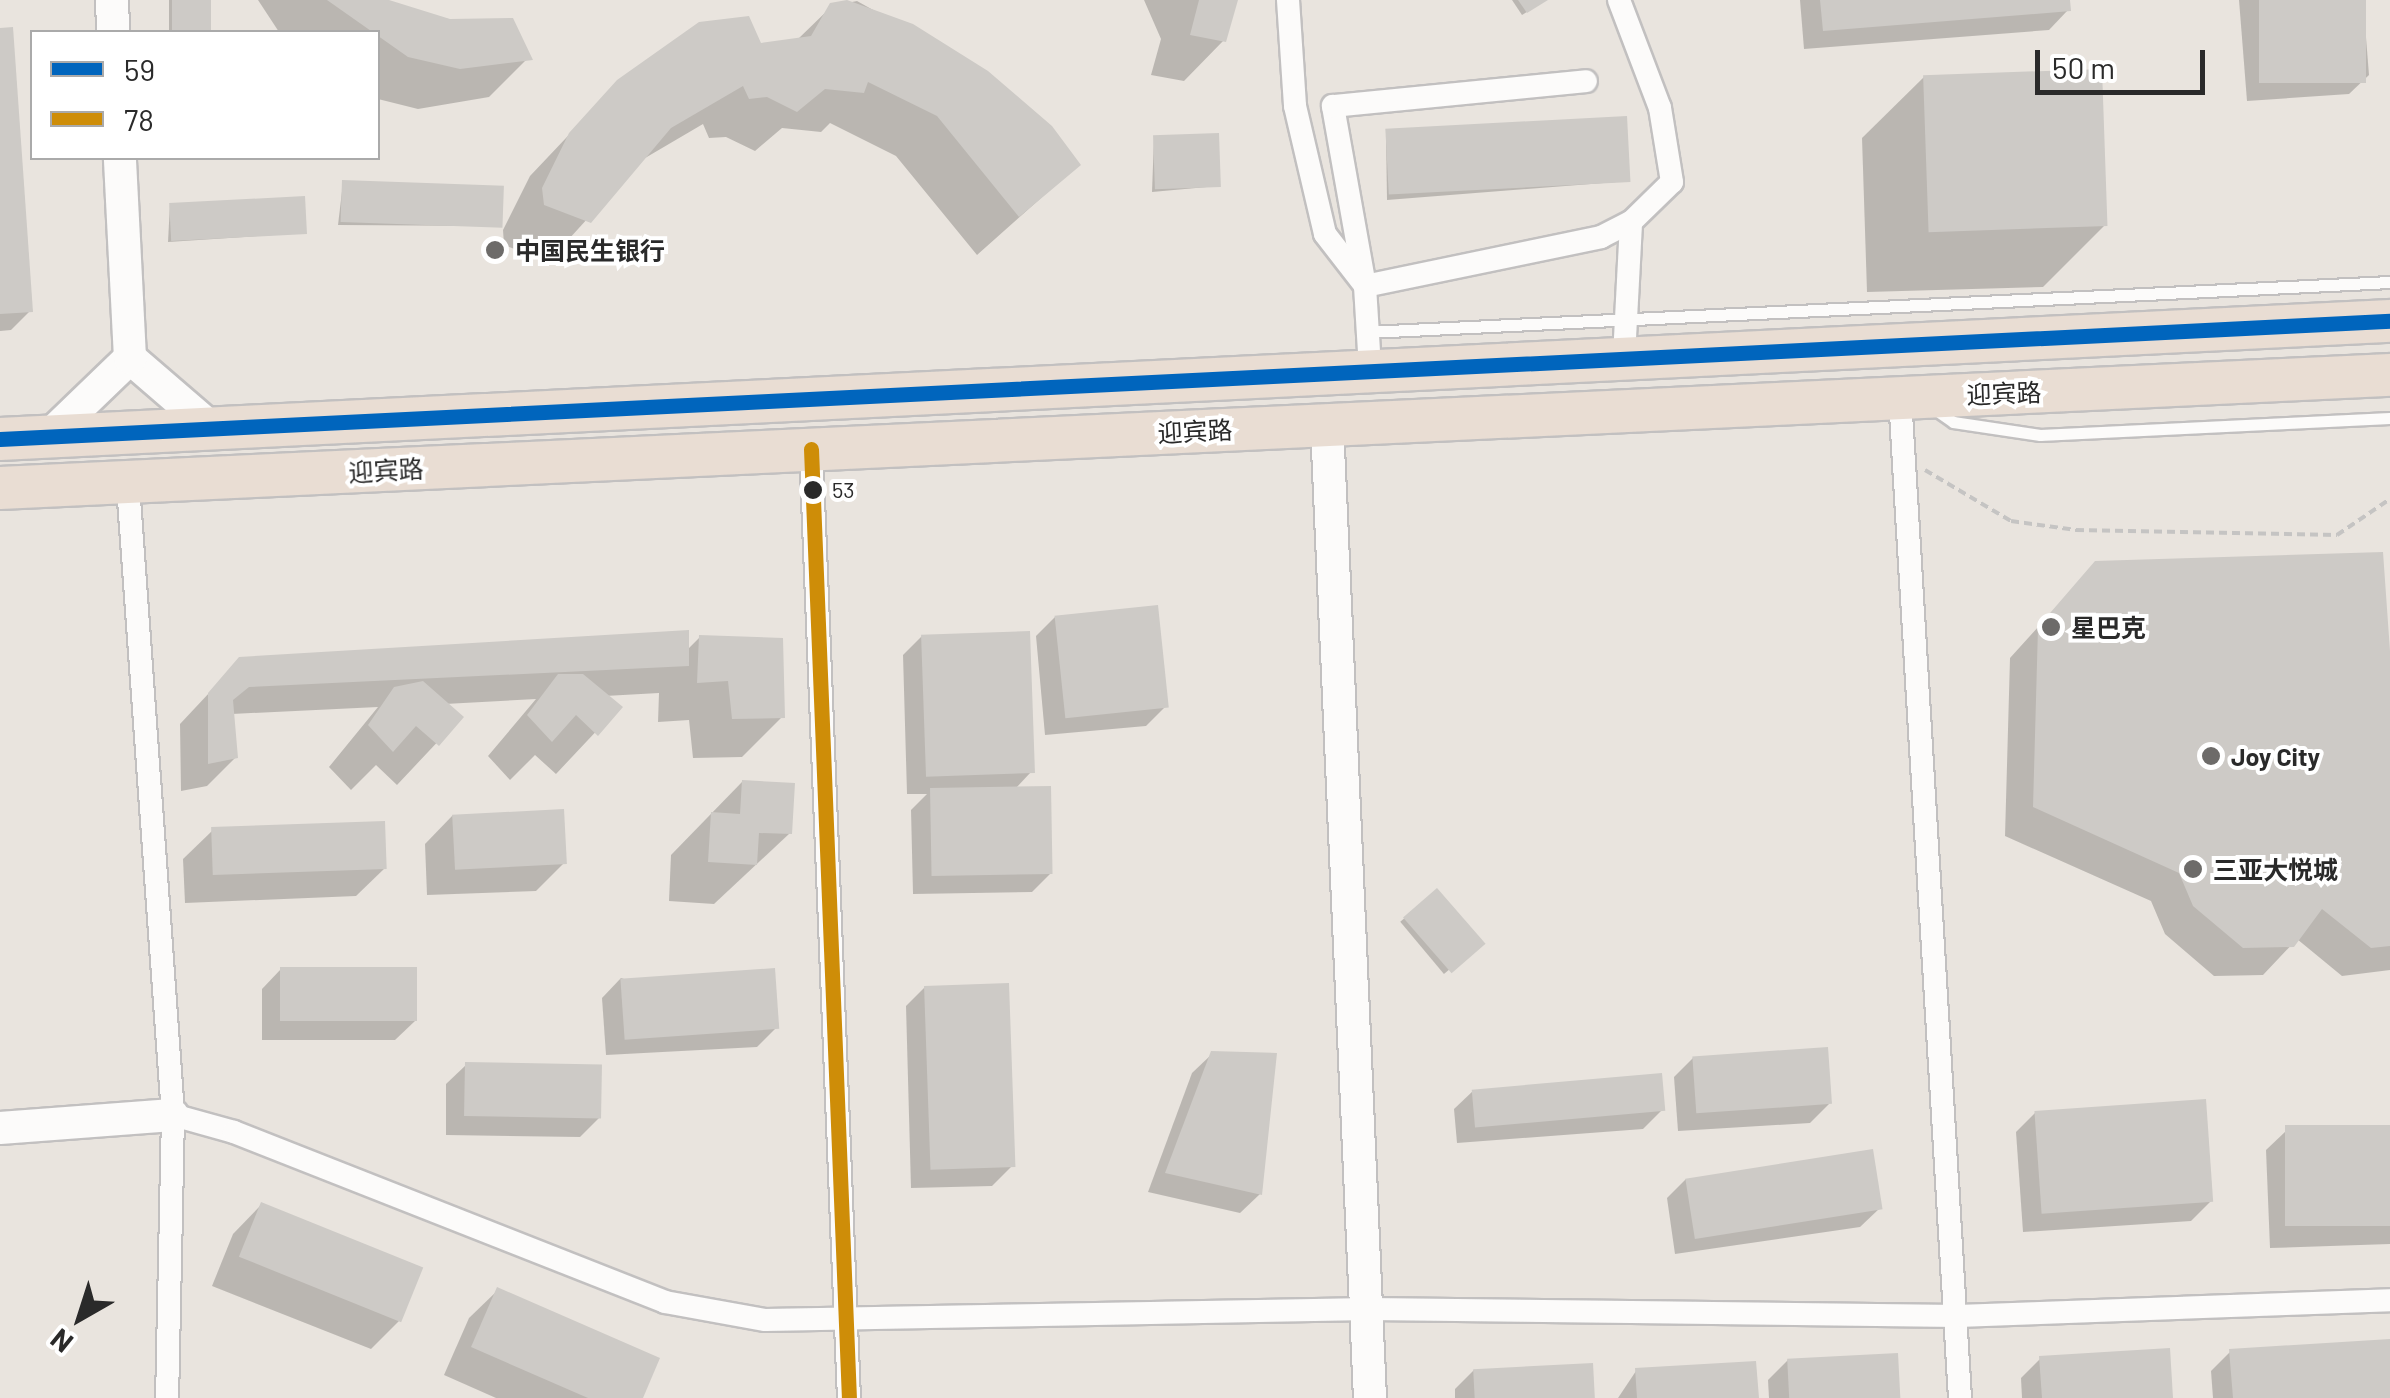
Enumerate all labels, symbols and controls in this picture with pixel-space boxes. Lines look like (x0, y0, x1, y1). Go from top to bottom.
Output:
legend (30, 30, 380, 160)
scale bar (2040, 30, 2210, 92)
text: 50 m (2052, 49, 2115, 85)
text: 59 (124, 51, 155, 87)
text: 78 (124, 101, 154, 137)
place label: 中国民生银行 (515, 235, 665, 265)
marker: 中国民生银行 (484, 239, 506, 261)
street label: 迎宾路 (1966, 377, 2042, 409)
street label: 迎宾路 (1157, 414, 1233, 448)
street label: 迎宾路 (348, 453, 424, 487)
place label: 53 (832, 477, 855, 503)
marker: 53 (803, 480, 823, 500)
place label: 星巴克 (2071, 612, 2146, 642)
marker: 星巴克 (2040, 616, 2062, 638)
place label: Joy City (2231, 741, 2320, 771)
marker: Joy City (2200, 745, 2222, 767)
place label: 三亚大悦城 (2213, 854, 2338, 884)
marker: 三亚大悦城 (2182, 858, 2204, 880)
north arrow (30, 1268, 130, 1368)
text: N (43, 1322, 79, 1360)

